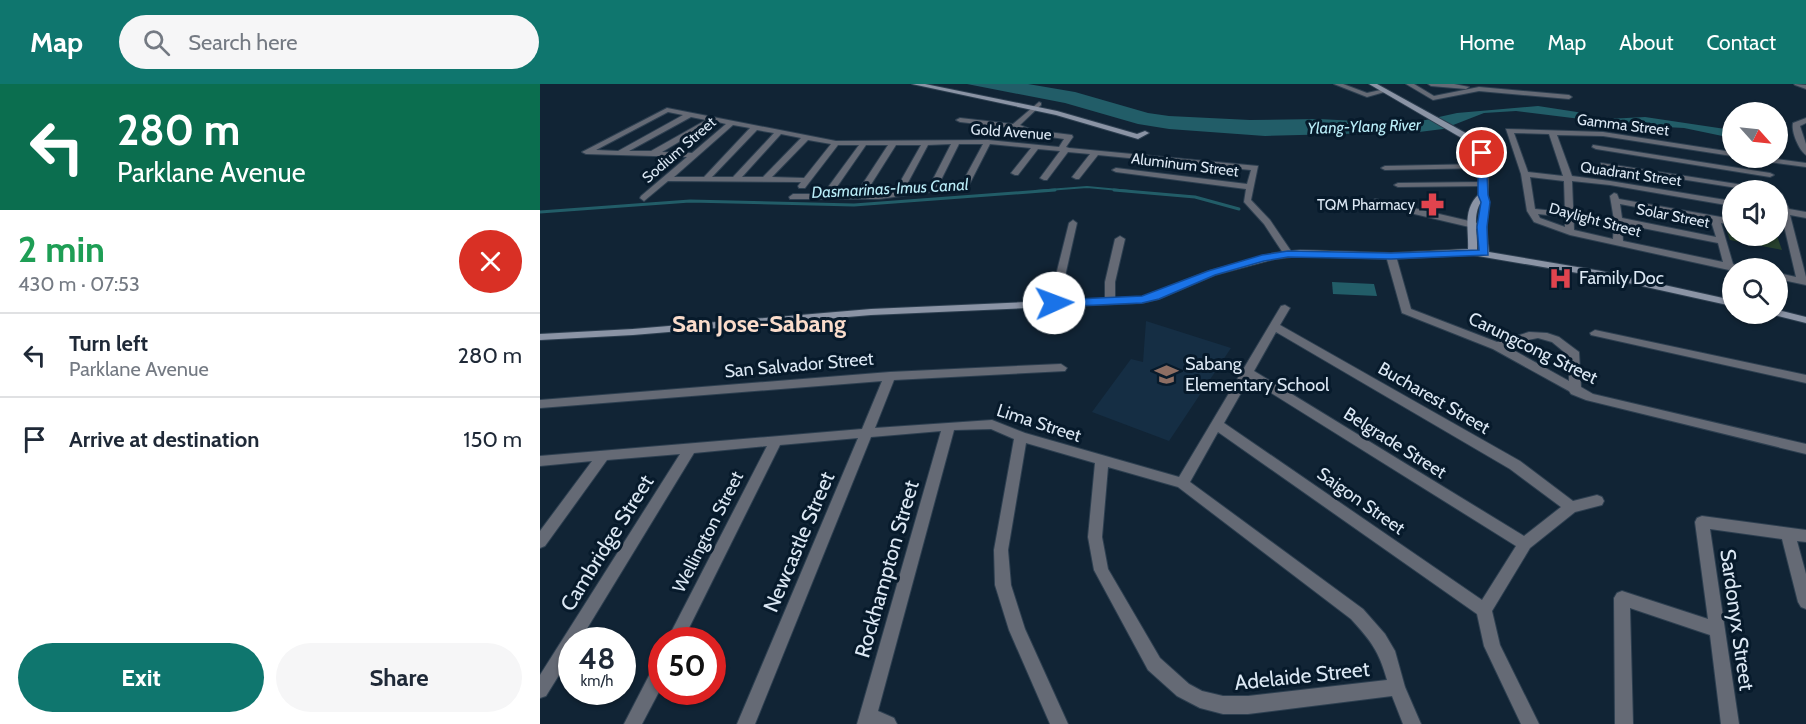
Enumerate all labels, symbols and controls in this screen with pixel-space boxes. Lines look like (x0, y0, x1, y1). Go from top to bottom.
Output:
search box (119, 15, 539, 69)
text: Map (30, 25, 83, 59)
icon: search (140, 26, 173, 59)
text: Search here (188, 29, 297, 56)
text: Home (1459, 30, 1515, 55)
text: Map (1548, 30, 1586, 55)
text: About (1619, 30, 1673, 55)
text: Contact (1706, 30, 1776, 55)
north arrow (1722, 102, 1788, 168)
map controls (1722, 102, 1788, 324)
text: 280 m (117, 104, 240, 156)
icon: left (18, 108, 96, 186)
street label: Gamma Street (1576, 110, 1670, 140)
street label: Sodium Street (639, 113, 719, 187)
water label: Ylang-Ylang River (1307, 115, 1422, 138)
street label: Gold Avenue (970, 120, 1052, 144)
pin (1456, 127, 1507, 178)
icon: arrive (1465, 136, 1498, 169)
street label: Aluminum Street (1130, 149, 1240, 181)
text: Parklane Avenue (117, 156, 306, 189)
street label: Quadrant Street (1579, 158, 1683, 190)
water label: Dasmarinas-Imus Canal (811, 175, 969, 202)
button: sound (1722, 180, 1788, 246)
pharmacy icon: TQM Pharmacy (1420, 192, 1446, 218)
place label: TQM Pharmacy (1317, 196, 1415, 214)
street label: Daylight Street (1547, 199, 1643, 241)
street label: Solar Street (1635, 200, 1711, 232)
text: 2 min (18, 227, 105, 271)
button: close (459, 230, 522, 293)
button: search (1722, 258, 1788, 324)
hospital icon: Family Doc (1548, 265, 1574, 291)
place label: Family Doc (1579, 267, 1664, 289)
position arrow (1022, 271, 1086, 335)
text: 430 m · 07:53 (18, 272, 140, 296)
street label: Carungcong Street (1465, 307, 1601, 389)
district label: San Jose-Sabang (672, 309, 846, 338)
text: Turn left (69, 330, 148, 357)
icon: left (18, 339, 51, 372)
text: 280 m (458, 342, 522, 369)
street label: San Salvador Street (723, 348, 875, 382)
place label: Sabang Elementary School (1185, 353, 1330, 396)
text: Parklane Avenue (69, 357, 209, 381)
street label: Bucharest Street (1374, 357, 1494, 439)
school or university icon: Sabang Elementary School (1154, 361, 1180, 387)
street label: Lima Street (994, 399, 1084, 447)
street label: Belgrade Street (1340, 403, 1450, 483)
icon: arrive (18, 423, 51, 456)
text: Arrive at destination (69, 426, 259, 453)
text: 150 m (463, 426, 522, 453)
street label: Saigon Street (1313, 463, 1409, 539)
street label: Wellington Street (668, 468, 748, 596)
street label: Newcastle Street (758, 468, 839, 616)
street label: Cambridge Street (555, 470, 658, 615)
street label: Rockhampton Street (849, 477, 924, 660)
street label: Sardonyx Street (1715, 548, 1760, 692)
speed limit sign: 50 (648, 627, 726, 705)
text: 48 (579, 640, 615, 677)
button: Exit (18, 643, 264, 712)
button: Share (276, 643, 522, 712)
street label: Adelaide Street (1233, 656, 1371, 695)
text: km/h (581, 672, 613, 690)

